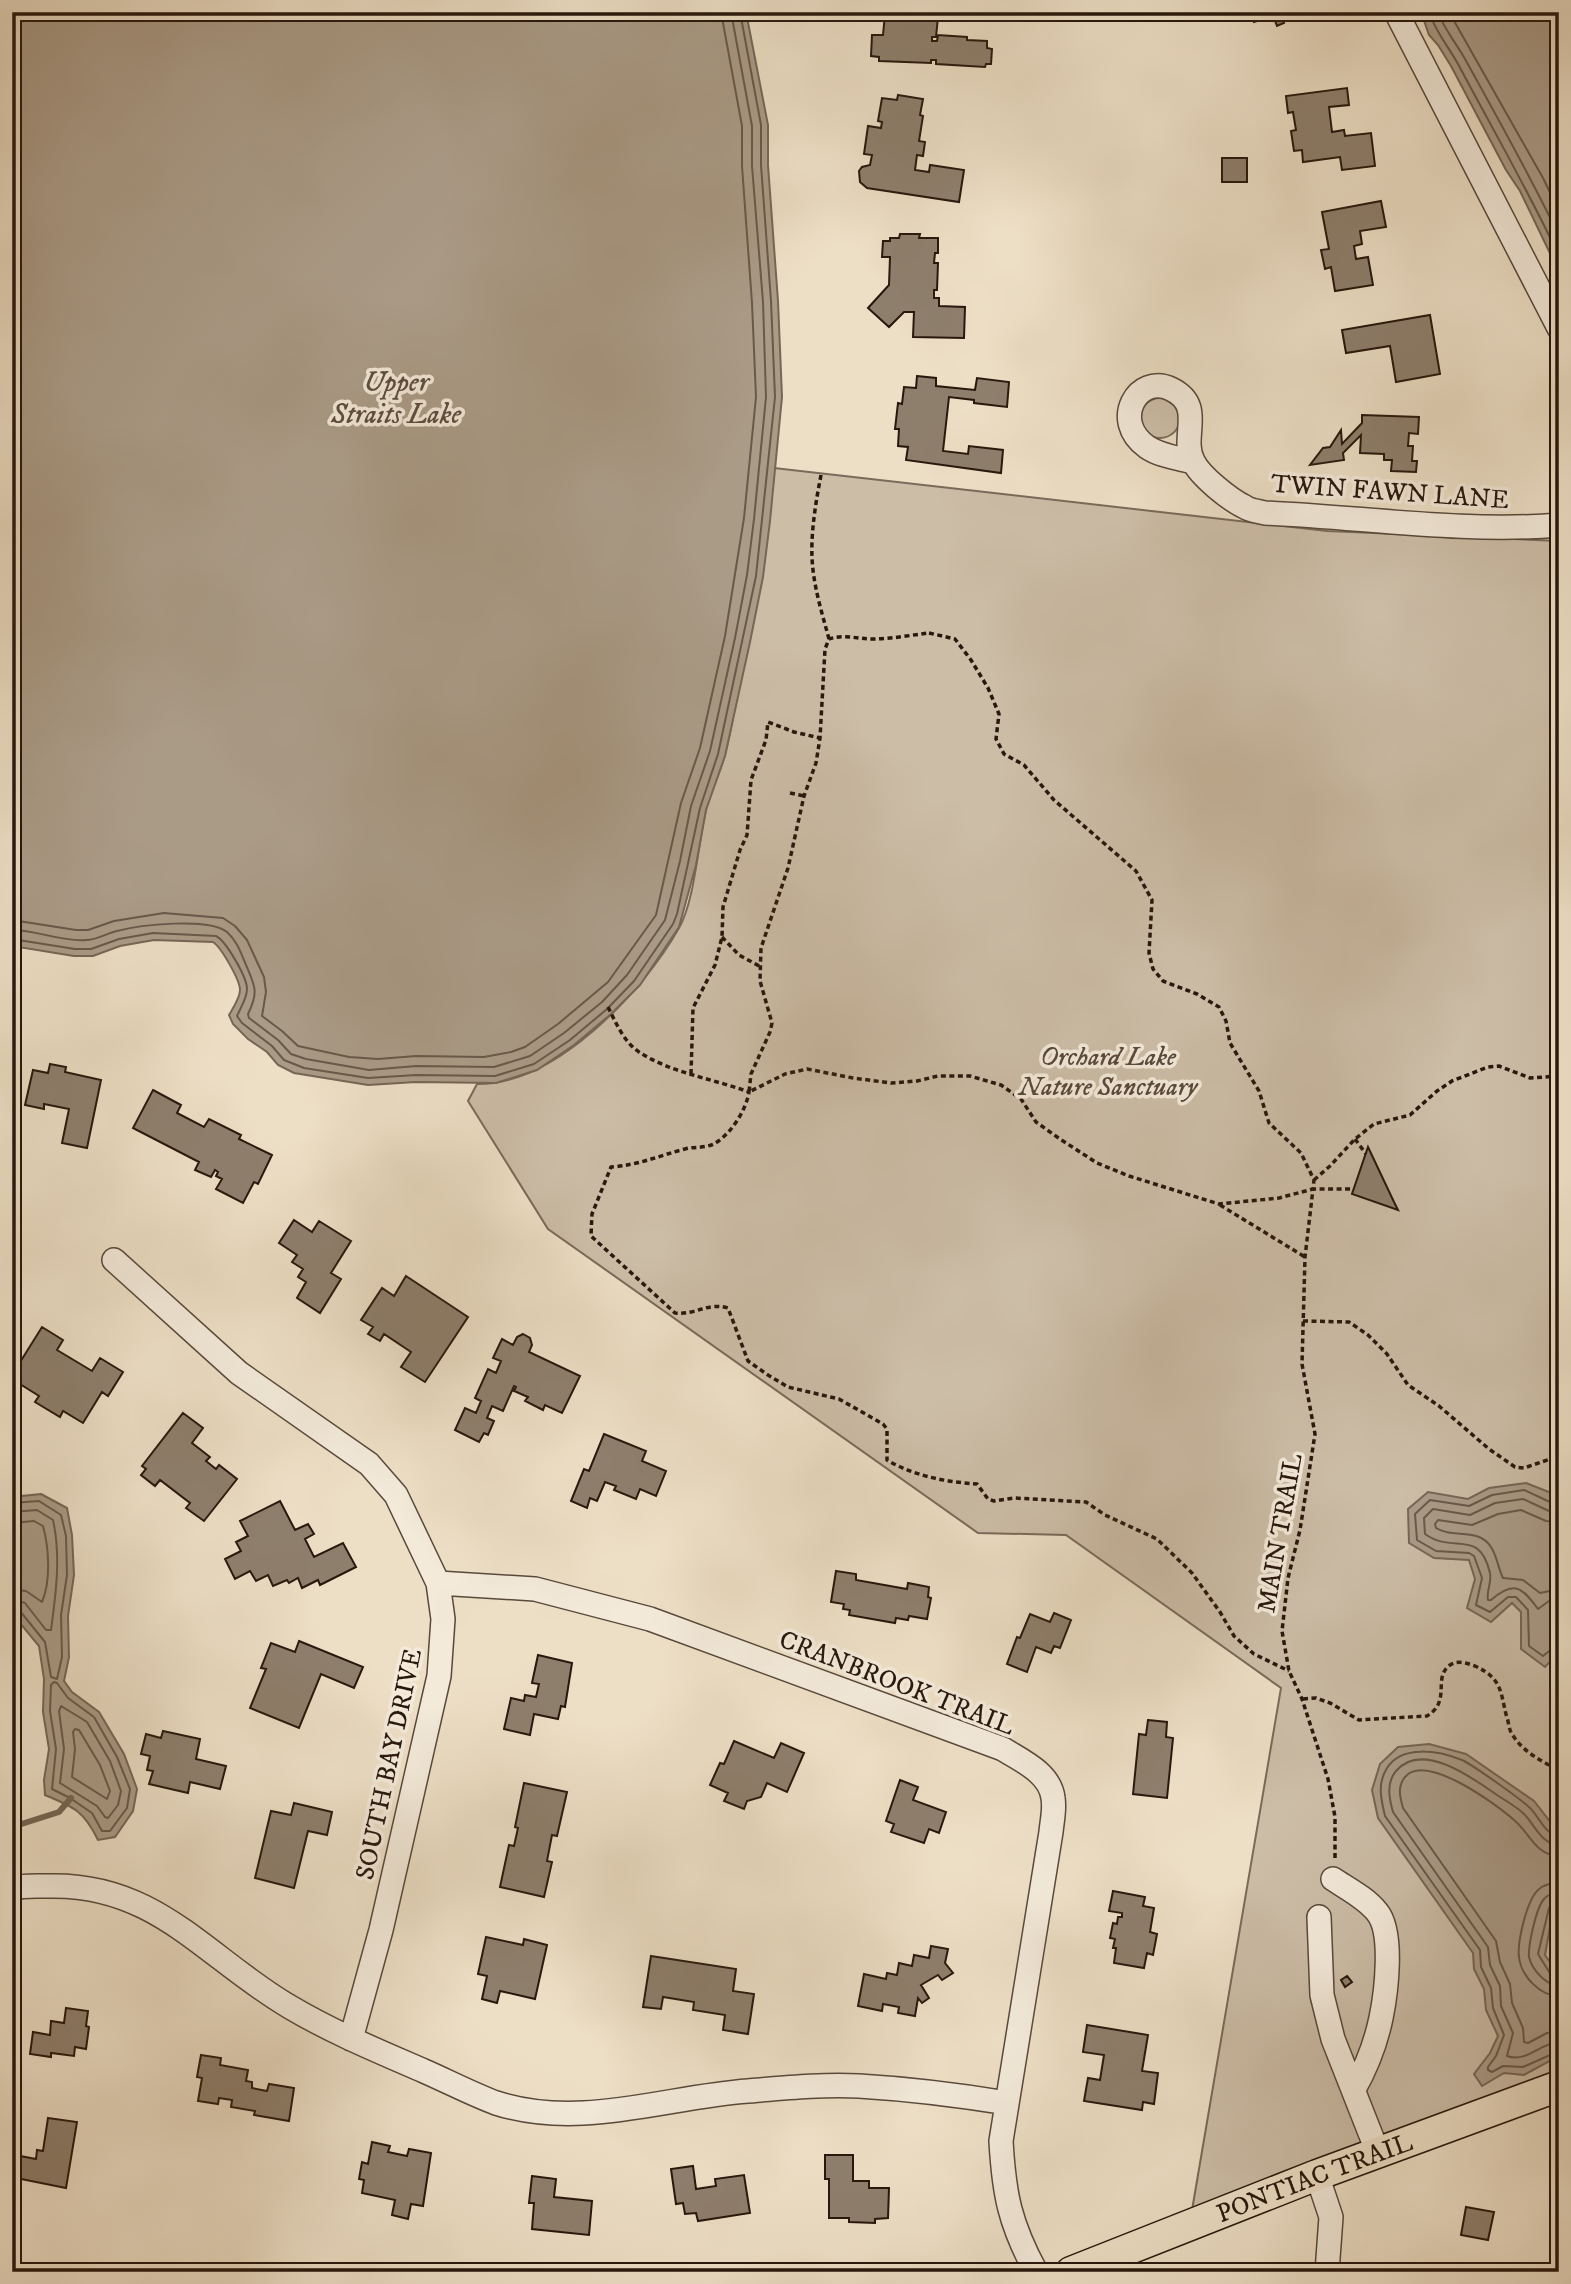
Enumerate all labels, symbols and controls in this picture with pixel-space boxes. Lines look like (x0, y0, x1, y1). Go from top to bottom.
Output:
water label: Upper Straits Lake (330, 365, 462, 432)
street label: TWIN FAWN LANE (1270, 468, 1510, 517)
park label: Orchard Lake Nature Sanctuary (1017, 1041, 1199, 1104)
street label: MAIN TRAIL (1250, 1451, 1311, 1615)
street label: CRANBROOK TRAIL (774, 1623, 1019, 1744)
street label: SOUTH BAY DRIVE (349, 1646, 430, 1883)
street label: PONTIAC TRAIL (1212, 2126, 1417, 2231)

